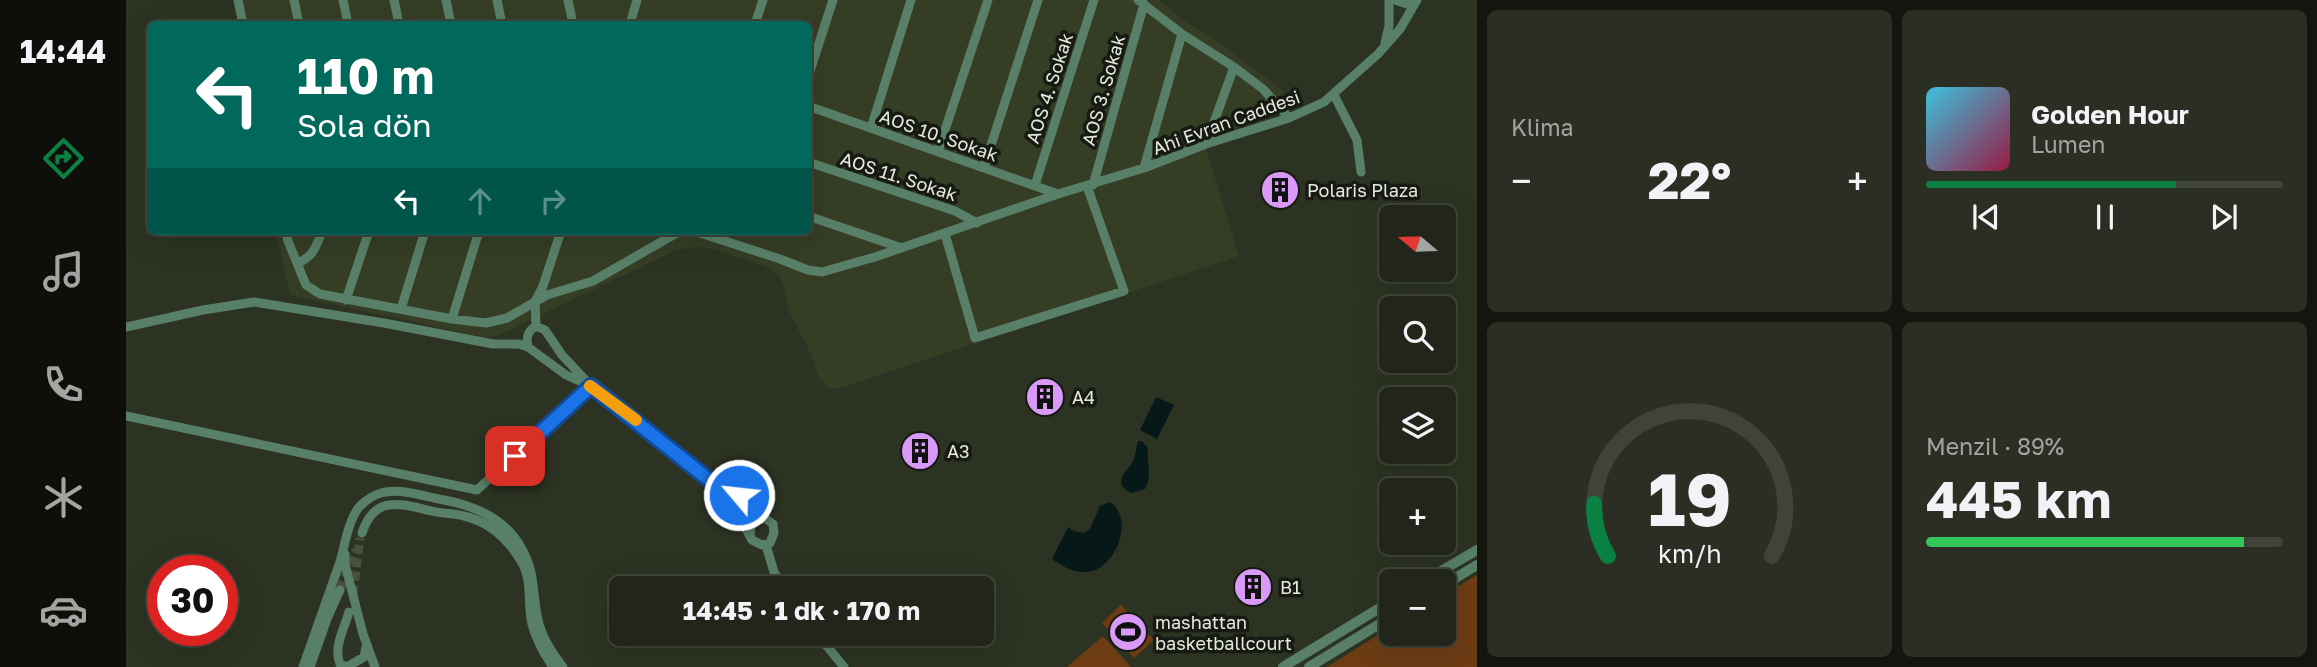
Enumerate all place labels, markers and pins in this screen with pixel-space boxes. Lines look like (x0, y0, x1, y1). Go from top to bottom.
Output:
building icon: Polaris Plaza (1259, 169, 1301, 211)
place label: Polaris Plaza (1307, 179, 1418, 201)
building icon: A4 (1024, 376, 1066, 418)
place label: A4 (1072, 386, 1095, 408)
pin (485, 426, 545, 486)
building icon: A3 (899, 430, 941, 472)
place label: A3 (947, 440, 970, 462)
building icon: B1 (1232, 566, 1274, 608)
place label: B1 (1280, 576, 1301, 598)
sports icon: mashattan basketballcourt (1107, 611, 1149, 653)
place label: mashattan basketballcourt (1155, 611, 1292, 654)

